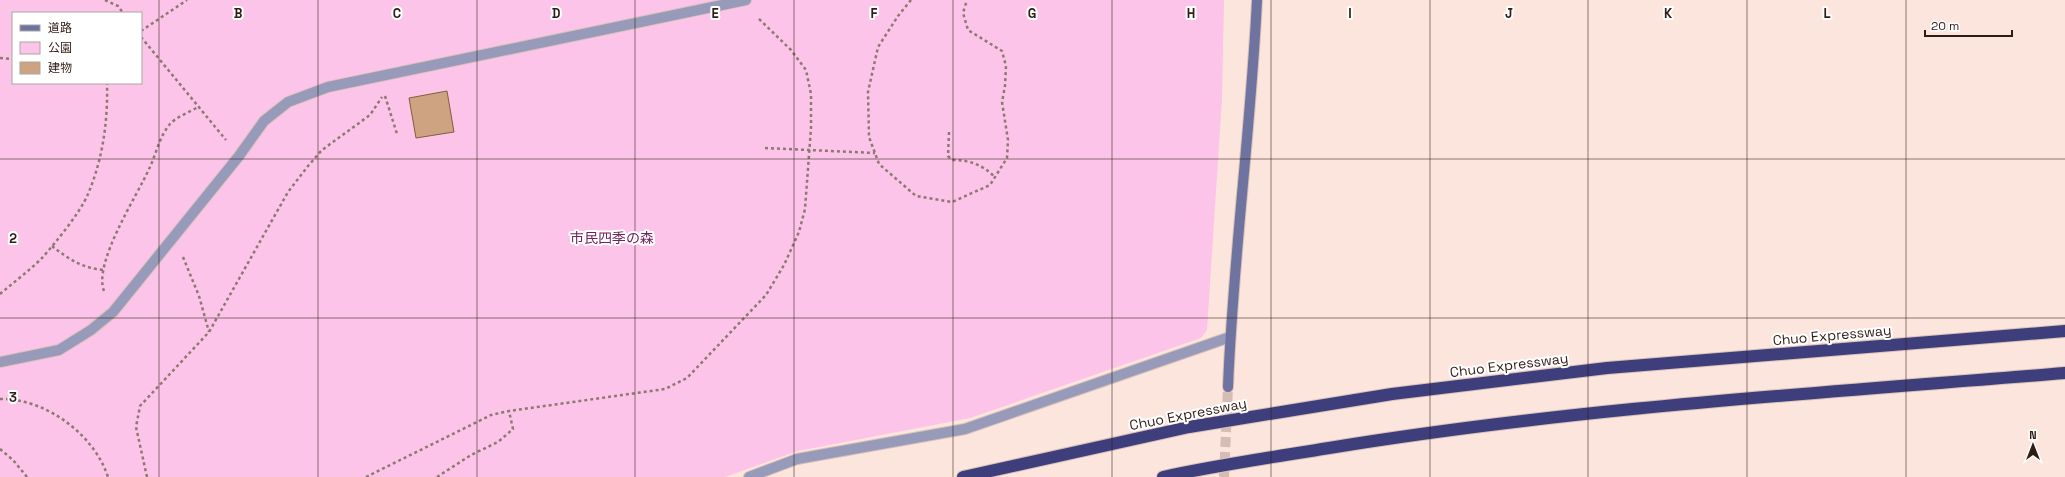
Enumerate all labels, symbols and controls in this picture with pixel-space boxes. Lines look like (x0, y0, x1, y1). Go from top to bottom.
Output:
text: B (234, 5, 243, 22)
text: C (393, 5, 401, 22)
text: D (552, 5, 561, 22)
text: E (711, 5, 719, 22)
text: F (871, 5, 878, 22)
text: G (1028, 5, 1036, 22)
text: H (1187, 5, 1195, 22)
text: I (1348, 5, 1352, 22)
text: J (1505, 5, 1513, 22)
text: K (1664, 5, 1673, 22)
text: L (1823, 5, 1831, 22)
legend (12, 12, 142, 84)
scale bar (1925, 12, 2012, 38)
text: 20 m (1931, 18, 1959, 34)
text: 道路 (48, 20, 72, 36)
text: 公園 (48, 40, 72, 56)
text: 建物 (48, 60, 72, 76)
park label: 市民四季の森 (570, 229, 654, 247)
text: 2 (9, 230, 17, 247)
street label: Chuo Expressway (1772, 321, 1892, 349)
street label: Chuo Expressway (1449, 349, 1569, 381)
text: 3 (9, 389, 17, 406)
street label: Chuo Expressway (1128, 394, 1248, 434)
north arrow (2013, 425, 2053, 465)
text: N (2029, 428, 2037, 442)

